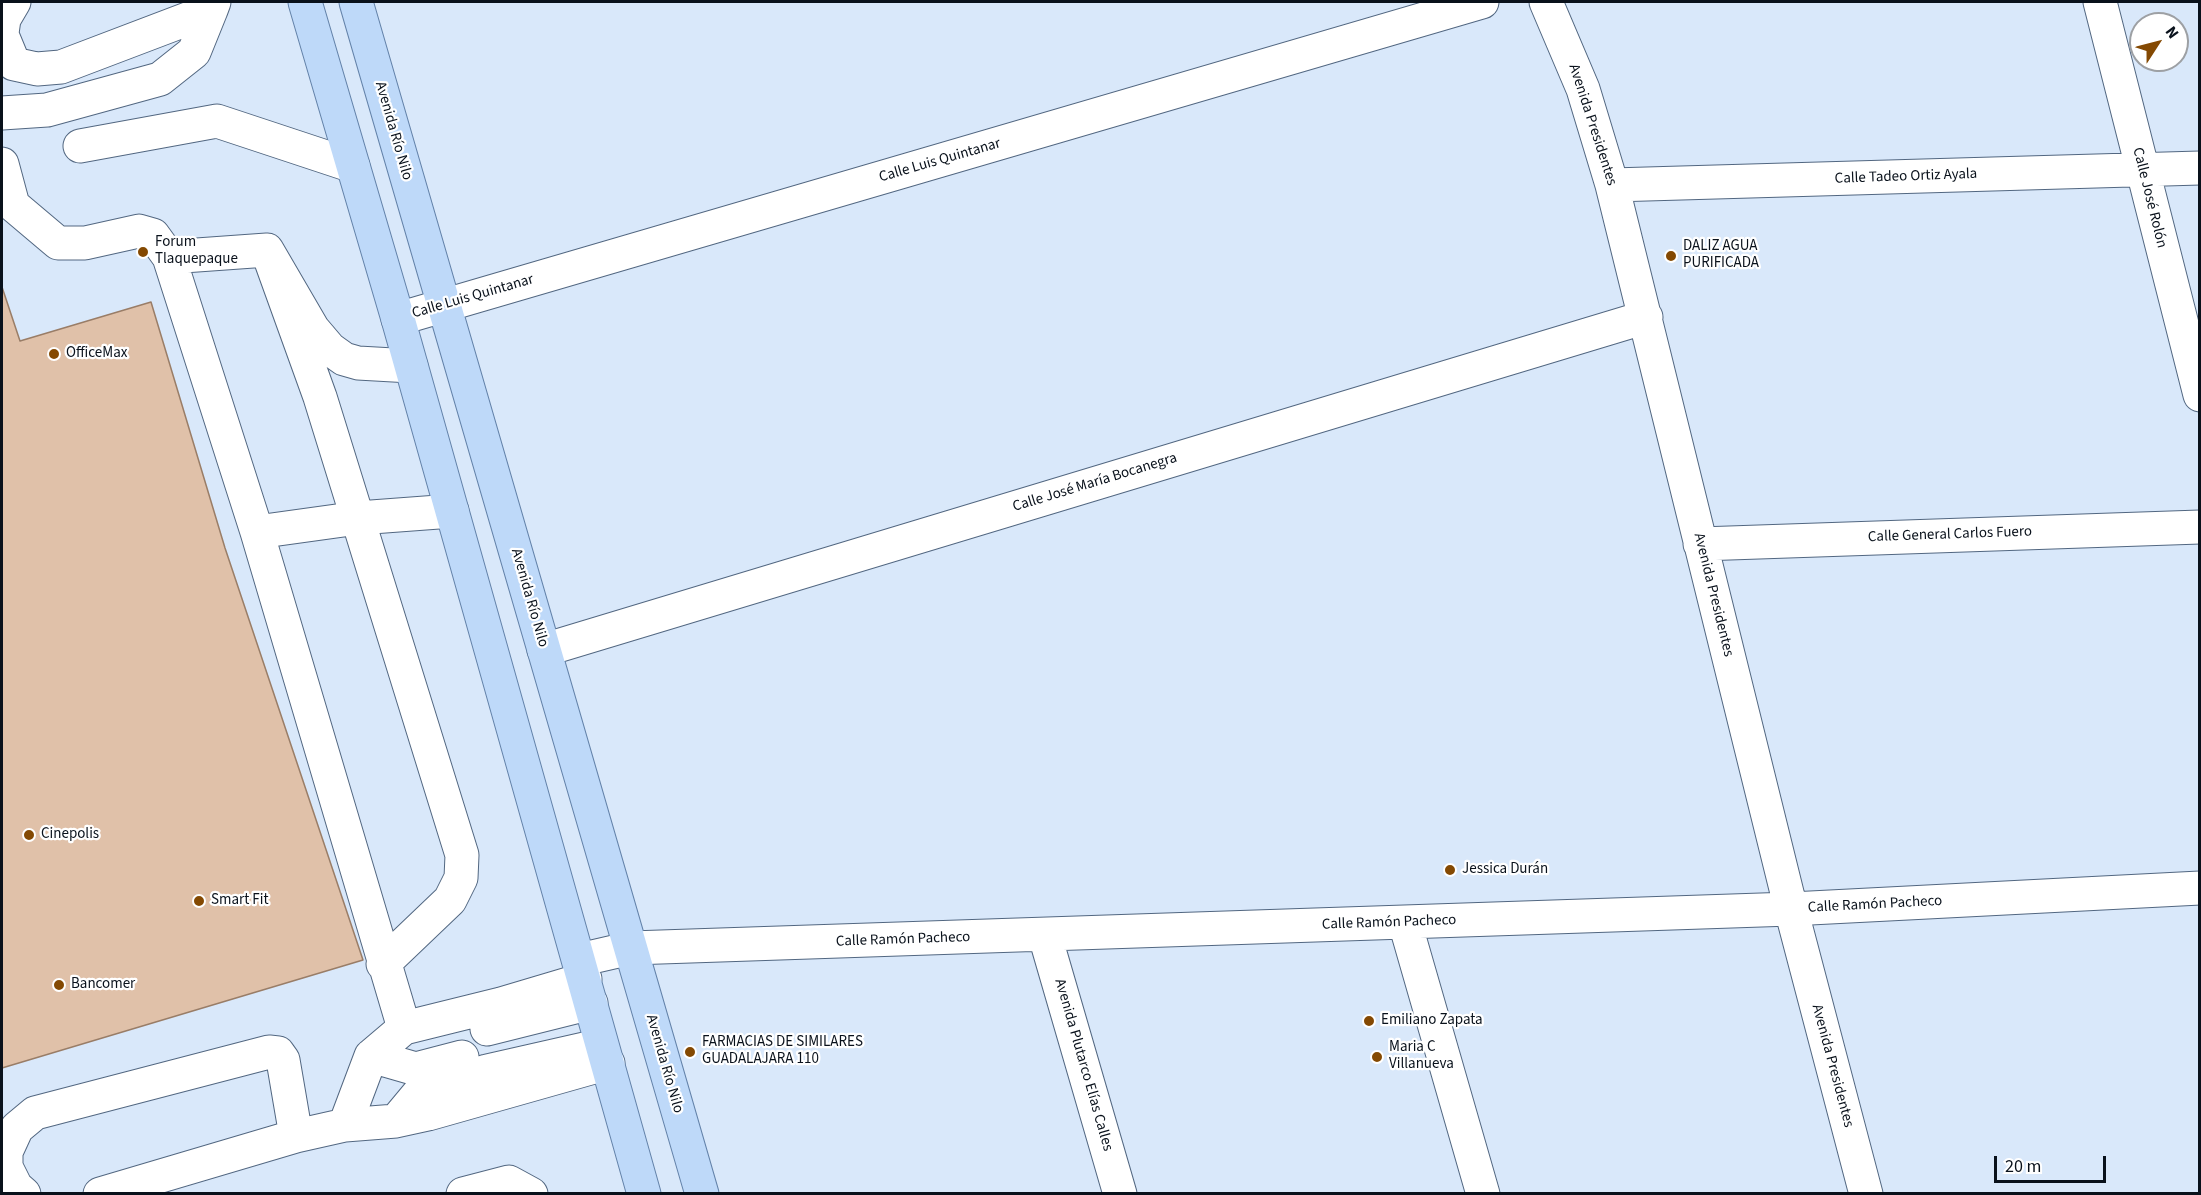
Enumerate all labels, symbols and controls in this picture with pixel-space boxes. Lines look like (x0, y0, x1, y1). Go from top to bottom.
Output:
north arrow (2129, 12, 2189, 72)
text: N (2160, 22, 2184, 43)
street label: Avenida Presidentes (1564, 62, 1620, 188)
street label: Avenida Río Nilo (370, 80, 416, 182)
street label: Calle Luis Quintanar (877, 135, 1003, 187)
street label: Calle José Rolón (2128, 146, 2170, 250)
street label: Calle Tadeo Ortiz Ayala (1834, 166, 1978, 188)
place label: Forum Tlaquepaque (155, 234, 238, 269)
place label: DALIZ AGUA PURIFICADA (1683, 238, 1759, 273)
marker: Forum Tlaquepaque (136, 245, 150, 259)
marker: DALIZ AGUA PURIFICADA (1664, 249, 1678, 263)
street label: Calle Luis Quintanar (410, 271, 536, 323)
place label: OfficeMax (66, 345, 127, 363)
marker: OfficeMax (47, 347, 61, 361)
street label: Calle José María Bocanegra (1011, 449, 1179, 517)
street label: Calle General Carlos Fuero (1868, 523, 2032, 547)
street label: Avenida Presidentes (1689, 531, 1737, 659)
street label: Avenida Río Nilo (506, 547, 552, 649)
place label: Cinepolis (41, 826, 99, 844)
marker: Cinepolis (22, 828, 36, 842)
place label: Jessica Durán (1462, 861, 1548, 879)
marker: Jessica Durán (1443, 863, 1457, 877)
place label: Smart Fit (211, 892, 268, 910)
street label: Calle Ramón Pacheco (1807, 892, 1943, 918)
marker: Smart Fit (192, 894, 206, 908)
street label: Calle Ramón Pacheco (1321, 912, 1457, 934)
street label: Calle Ramón Pacheco (835, 929, 971, 951)
place label: Bancomer (71, 976, 135, 994)
street label: Avenida Plutarco Elías Calles (1050, 977, 1116, 1153)
marker: Bancomer (52, 978, 66, 992)
street label: Avenida Presidentes (1807, 1002, 1857, 1130)
place label: Emiliano Zapata (1381, 1012, 1483, 1030)
street label: Avenida Río Nilo (641, 1013, 687, 1115)
marker: Emiliano Zapata (1362, 1014, 1376, 1028)
place label: FARMACIAS DE SIMILARES GUADALAJARA 110 (702, 1034, 863, 1069)
place label: Maria C Villanueva (1389, 1039, 1454, 1074)
marker: FARMACIAS DE SIMILARES GUADALAJARA 110 (683, 1045, 697, 1059)
marker: Maria C Villanueva (1370, 1050, 1384, 1064)
scale bar (1997, 1144, 2110, 1182)
text: 20 m (2005, 1154, 2041, 1179)

